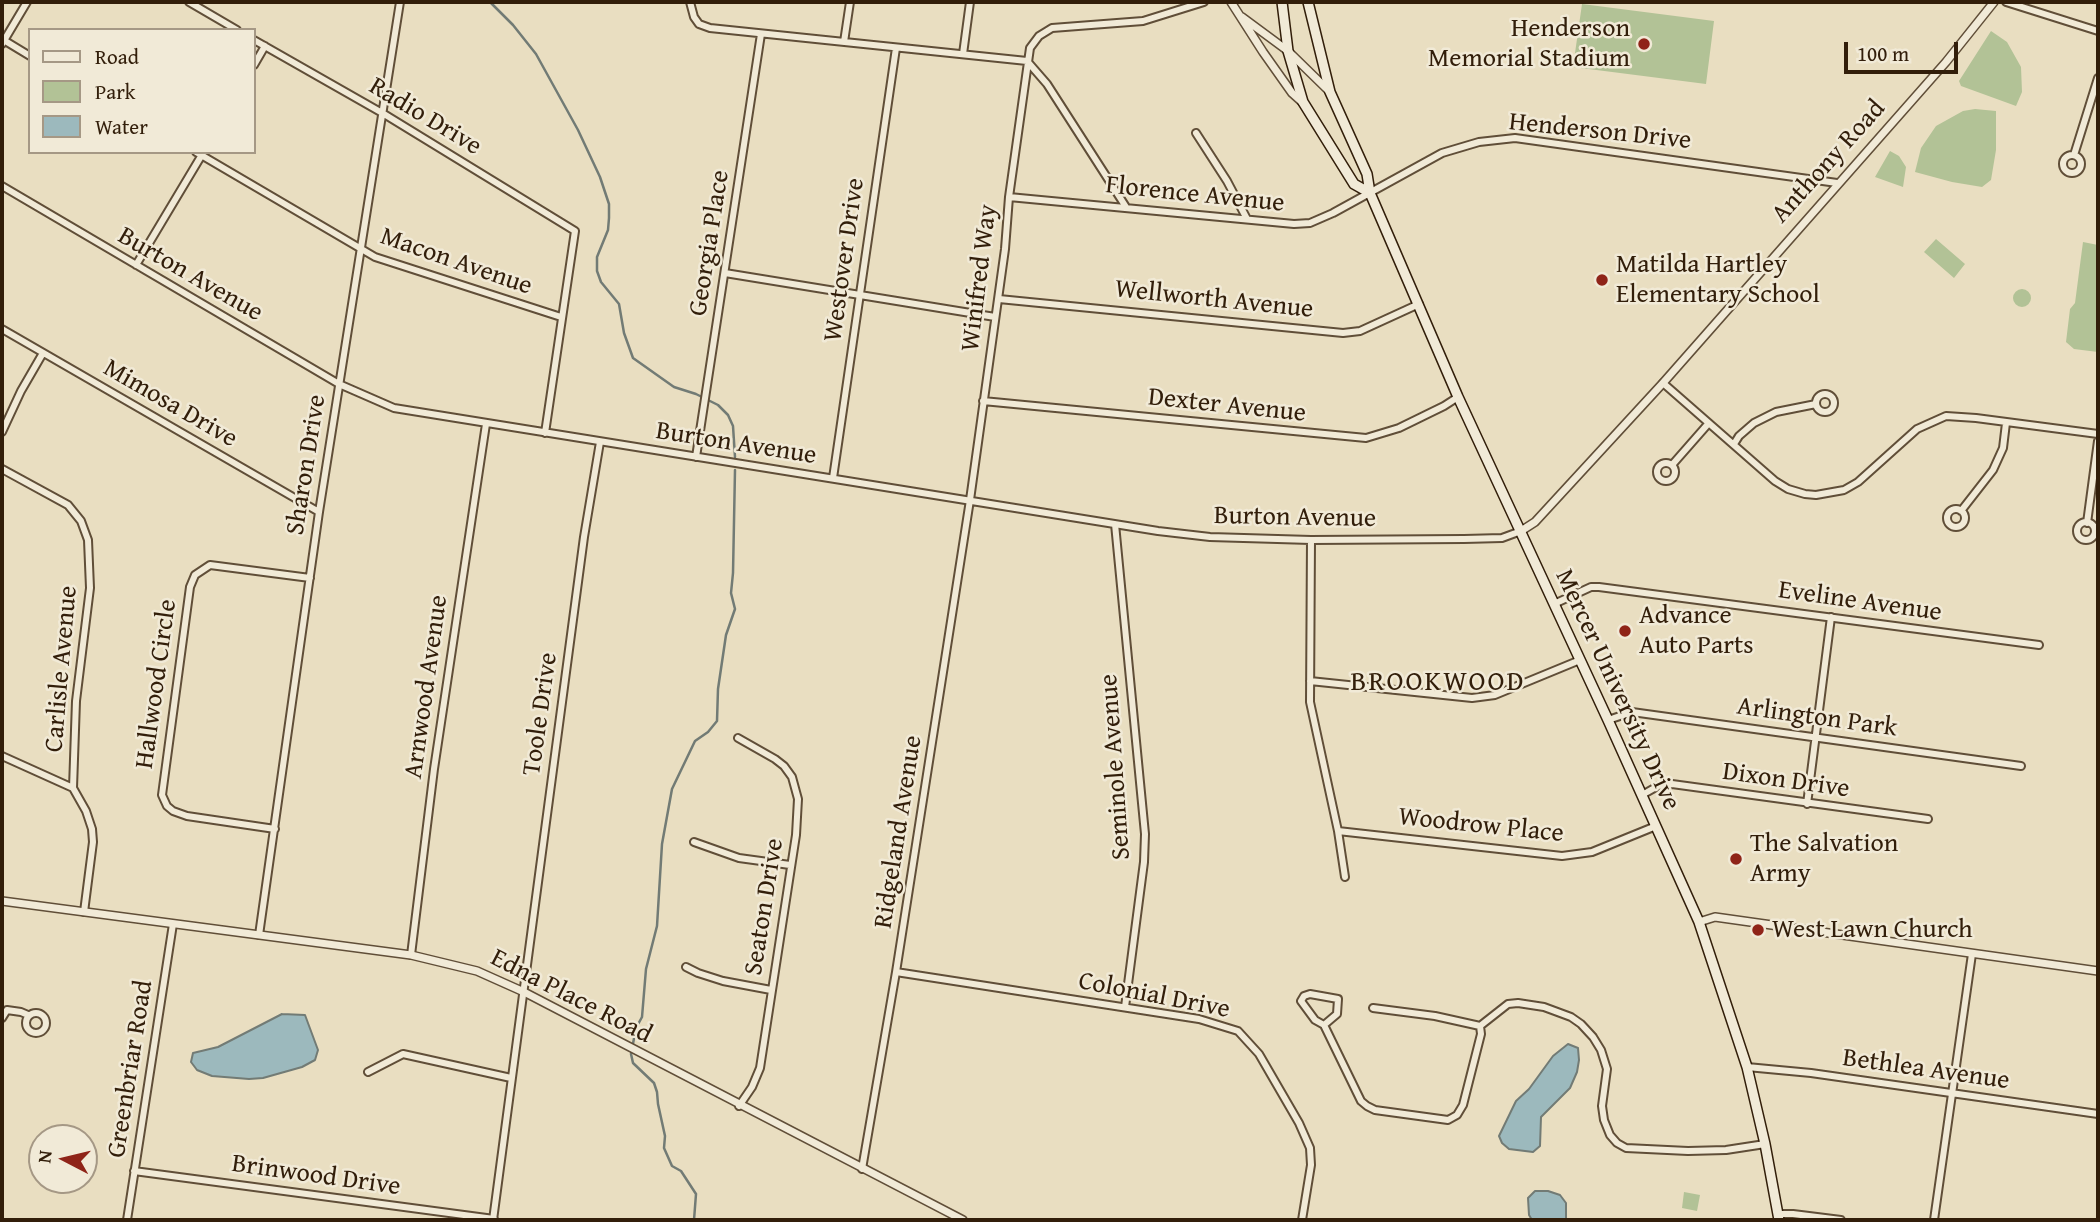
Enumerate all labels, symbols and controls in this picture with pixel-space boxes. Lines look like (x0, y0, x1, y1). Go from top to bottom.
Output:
place label: Henderson Memorial Stadium (1428, 13, 1630, 74)
legend (28, 28, 256, 154)
scale bar (1848, 28, 1962, 72)
marker: Henderson Memorial Stadium (1636, 36, 1652, 52)
text: 100 m (1857, 38, 1909, 69)
text: Road (95, 41, 139, 72)
street label: Radio Drive (363, 71, 487, 163)
text: Park (95, 76, 136, 107)
street label: Anthony Road (1766, 94, 1892, 230)
street label: Henderson Drive (1507, 107, 1693, 157)
text: Water (95, 111, 148, 142)
street label: Georgia Place (683, 168, 737, 318)
street label: Florence Avenue (1104, 170, 1286, 220)
street label: Westover Drive (818, 176, 872, 344)
street label: Winifred Way (955, 203, 1005, 353)
street label: Burton Avenue (112, 221, 268, 329)
street label: Macon Avenue (376, 221, 536, 303)
place label: Matilda Hartley Elementary School (1616, 249, 1820, 310)
marker: Matilda Hartley Elementary School (1594, 272, 1610, 288)
street label: Wellworth Avenue (1113, 274, 1315, 326)
street label: Mimosa Drive (97, 353, 243, 455)
street label: Dexter Avenue (1147, 382, 1307, 430)
street label: Sharon Drive (280, 393, 334, 537)
street label: Burton Avenue (653, 416, 819, 472)
street label: Burton Avenue (1214, 501, 1376, 535)
street label: Mercer University Drive (1547, 565, 1687, 815)
street label: Eveline Avenue (1776, 575, 1944, 629)
street label: Carlisle Avenue (39, 584, 85, 754)
street label: Arnwood Avenue (399, 593, 455, 781)
street label: Hallwood Circle (130, 597, 184, 771)
place label: Advance Auto Parts (1639, 600, 1753, 662)
marker: Advance Auto Parts (1617, 623, 1633, 639)
street label: Toole Drive (517, 651, 565, 777)
district label: BROOKWOOD (1352, 666, 1524, 700)
street label: Seminole Avenue (1094, 673, 1138, 861)
street label: Arlington Park (1735, 691, 1899, 745)
street label: Ridgeland Avenue (868, 733, 930, 931)
street label: Dixon Drive (1721, 757, 1851, 805)
street label: Woodrow Place (1397, 802, 1565, 850)
place label: The Salvation Army (1750, 828, 1898, 890)
street label: Seaton Drive (739, 836, 791, 978)
marker: The Salvation Army (1728, 851, 1744, 867)
place label: West Lawn Church (1772, 914, 1973, 946)
marker: West Lawn Church (1750, 922, 1766, 938)
street label: Edna Place Road (485, 943, 657, 1051)
street label: Colonial Drive (1076, 966, 1232, 1026)
street label: Greenbriar Road (102, 978, 160, 1160)
street label: Bethlea Avenue (1841, 1043, 2011, 1097)
north arrow (28, 1124, 98, 1194)
text: N (29, 1149, 59, 1165)
street label: Brinwood Drive (230, 1149, 402, 1203)

